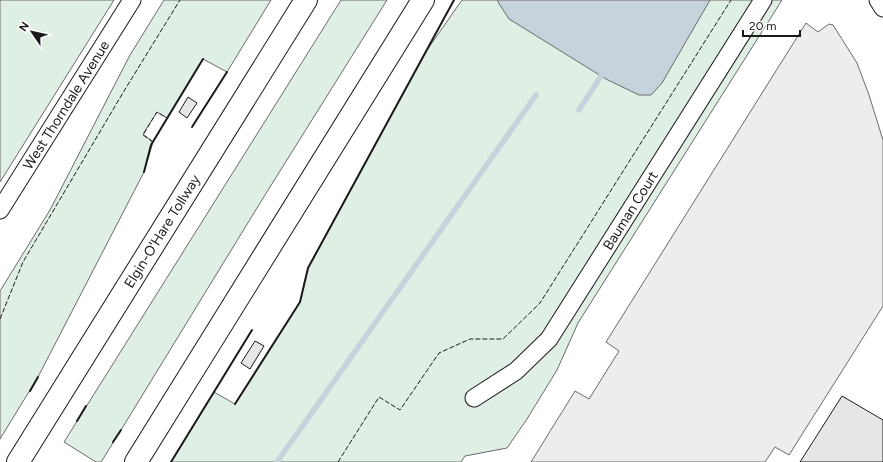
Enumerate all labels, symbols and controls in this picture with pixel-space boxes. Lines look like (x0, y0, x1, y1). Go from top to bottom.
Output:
north arrow (12, 12, 52, 52)
scale bar (743, 12, 800, 38)
text: 20 m (749, 19, 777, 33)
text: N (16, 20, 32, 34)
street label: West Thorndale Avenue (19, 37, 113, 173)
street label: Bauman Court (599, 168, 661, 253)
street label: Elgin-O'Hare Tollway (120, 171, 204, 291)

